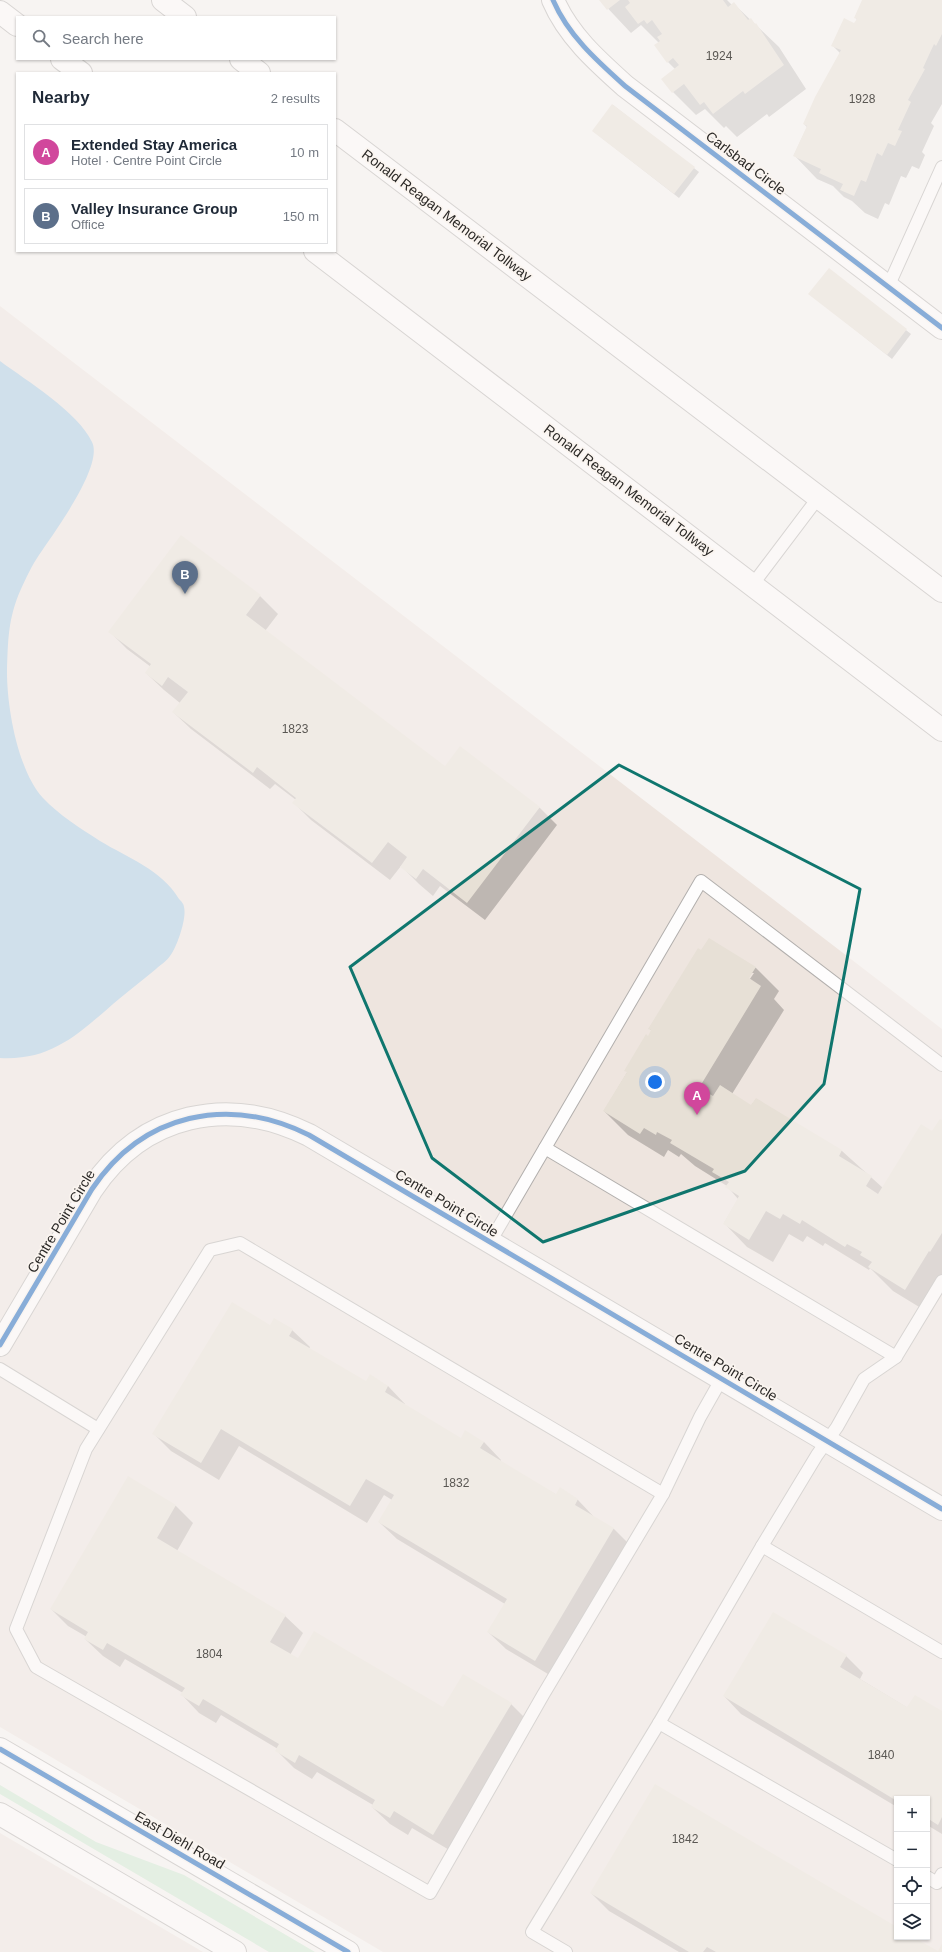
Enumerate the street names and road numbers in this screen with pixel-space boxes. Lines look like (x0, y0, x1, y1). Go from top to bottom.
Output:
street label: Carlsbad Circle (703, 128, 789, 198)
street label: Ronald Reagan Memorial Tollway (359, 146, 535, 284)
street label: Ronald Reagan Memorial Tollway (541, 421, 717, 559)
street label: Centre Point Circle (24, 1166, 98, 1275)
street label: Centre Point Circle (393, 1166, 502, 1240)
street label: Centre Point Circle (672, 1330, 781, 1404)
street label: East Diehl Road (132, 1808, 228, 1872)

